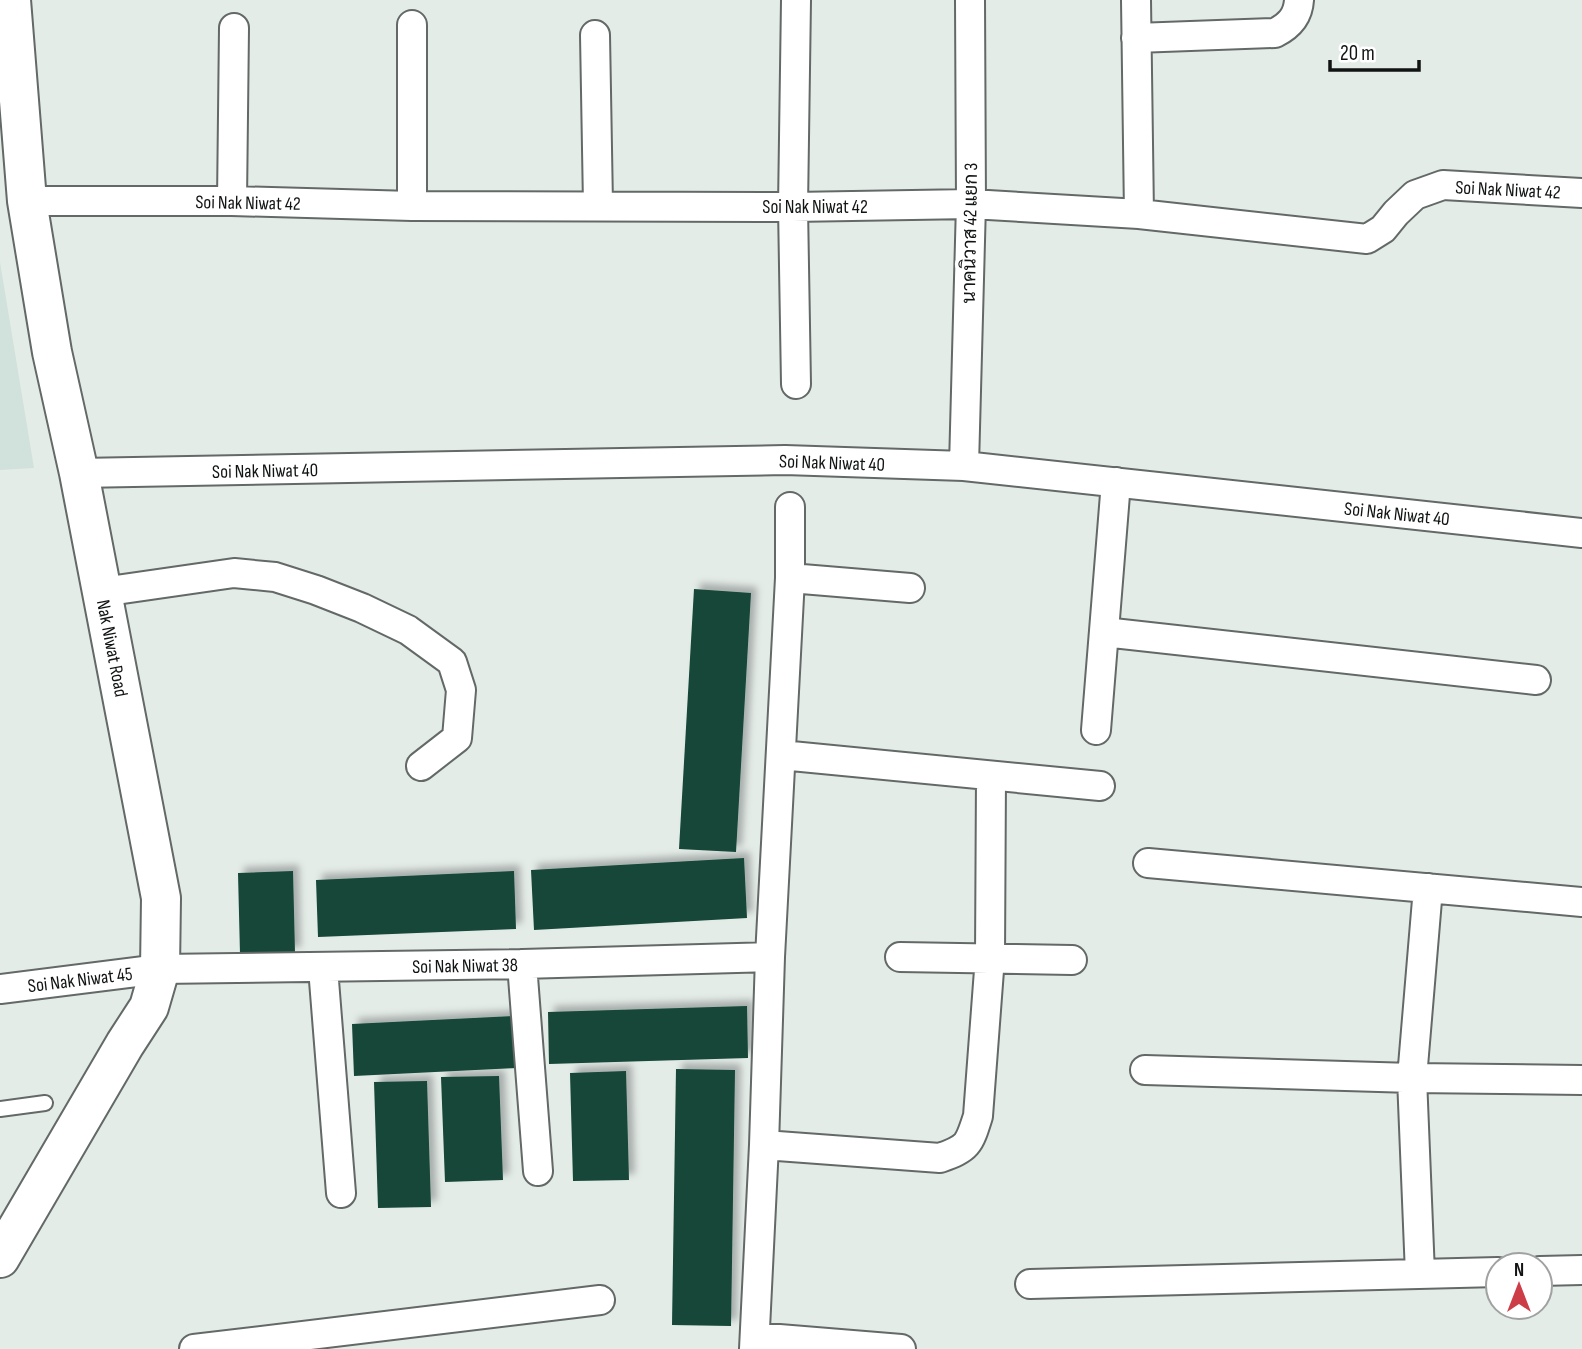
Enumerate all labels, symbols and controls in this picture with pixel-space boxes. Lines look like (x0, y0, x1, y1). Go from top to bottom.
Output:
scale bar (1330, 28, 1419, 72)
text: 20 m (1340, 41, 1375, 66)
street label: นาคนิวาส 42 แยก 3 (958, 163, 983, 303)
street label: Soi Nak Niwat 42 (1455, 176, 1561, 205)
street label: Soi Nak Niwat 42 (195, 191, 301, 216)
street label: Soi Nak Niwat 42 (762, 196, 868, 219)
street label: Soi Nak Niwat 40 (779, 450, 885, 477)
street label: Soi Nak Niwat 40 (212, 459, 318, 484)
street label: Soi Nak Niwat 40 (1343, 498, 1451, 531)
street label: Nak Niwat Road (91, 598, 132, 699)
street label: Soi Nak Niwat 38 (412, 954, 518, 979)
street label: Soi Nak Niwat 45 (27, 963, 134, 998)
north arrow (1484, 1251, 1554, 1321)
text: N (1514, 1259, 1524, 1282)

